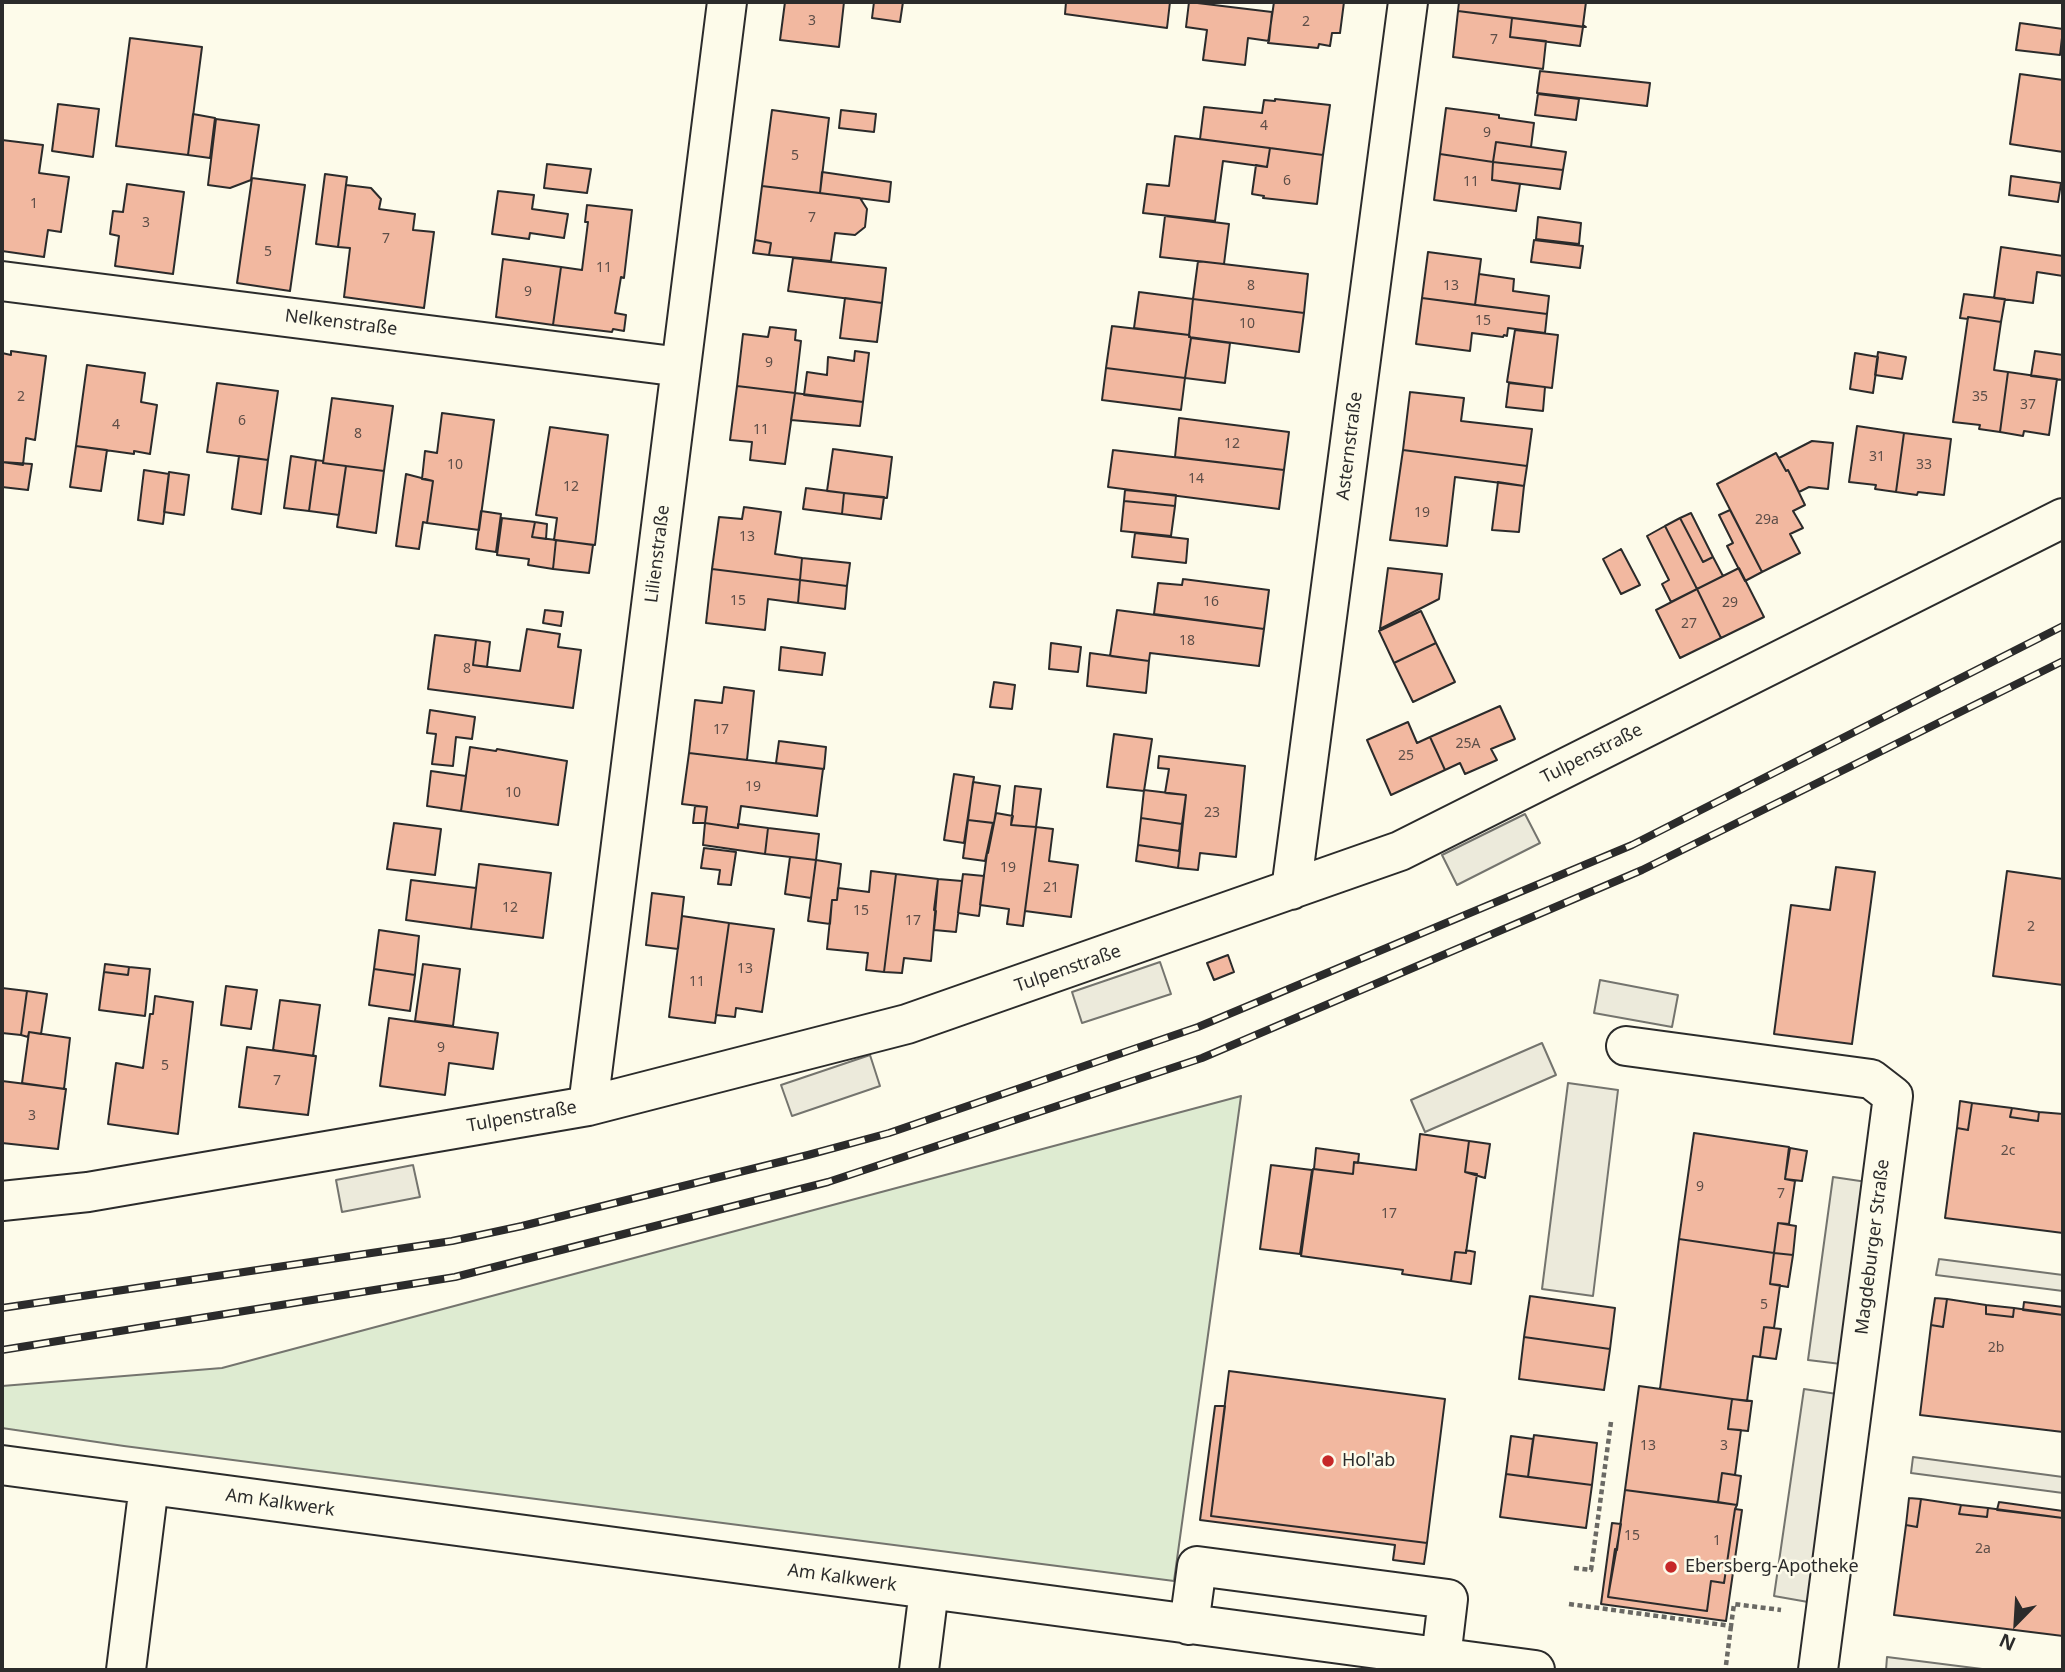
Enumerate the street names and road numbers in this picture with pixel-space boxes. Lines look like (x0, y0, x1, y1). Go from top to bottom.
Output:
street label: Nelkenstraße (284, 305, 398, 341)
street label: Asternstraße (1333, 391, 1367, 501)
street label: Lilienstraße (641, 504, 675, 604)
street label: Tulpenstraße (1538, 719, 1646, 789)
street label: Tulpenstraße (1012, 941, 1124, 997)
street label: Tulpenstraße (465, 1097, 579, 1137)
street label: Magdeburger Straße (1852, 1158, 1894, 1336)
street label: Am Kalkwerk (224, 1485, 336, 1521)
street label: Am Kalkwerk (786, 1560, 898, 1596)

